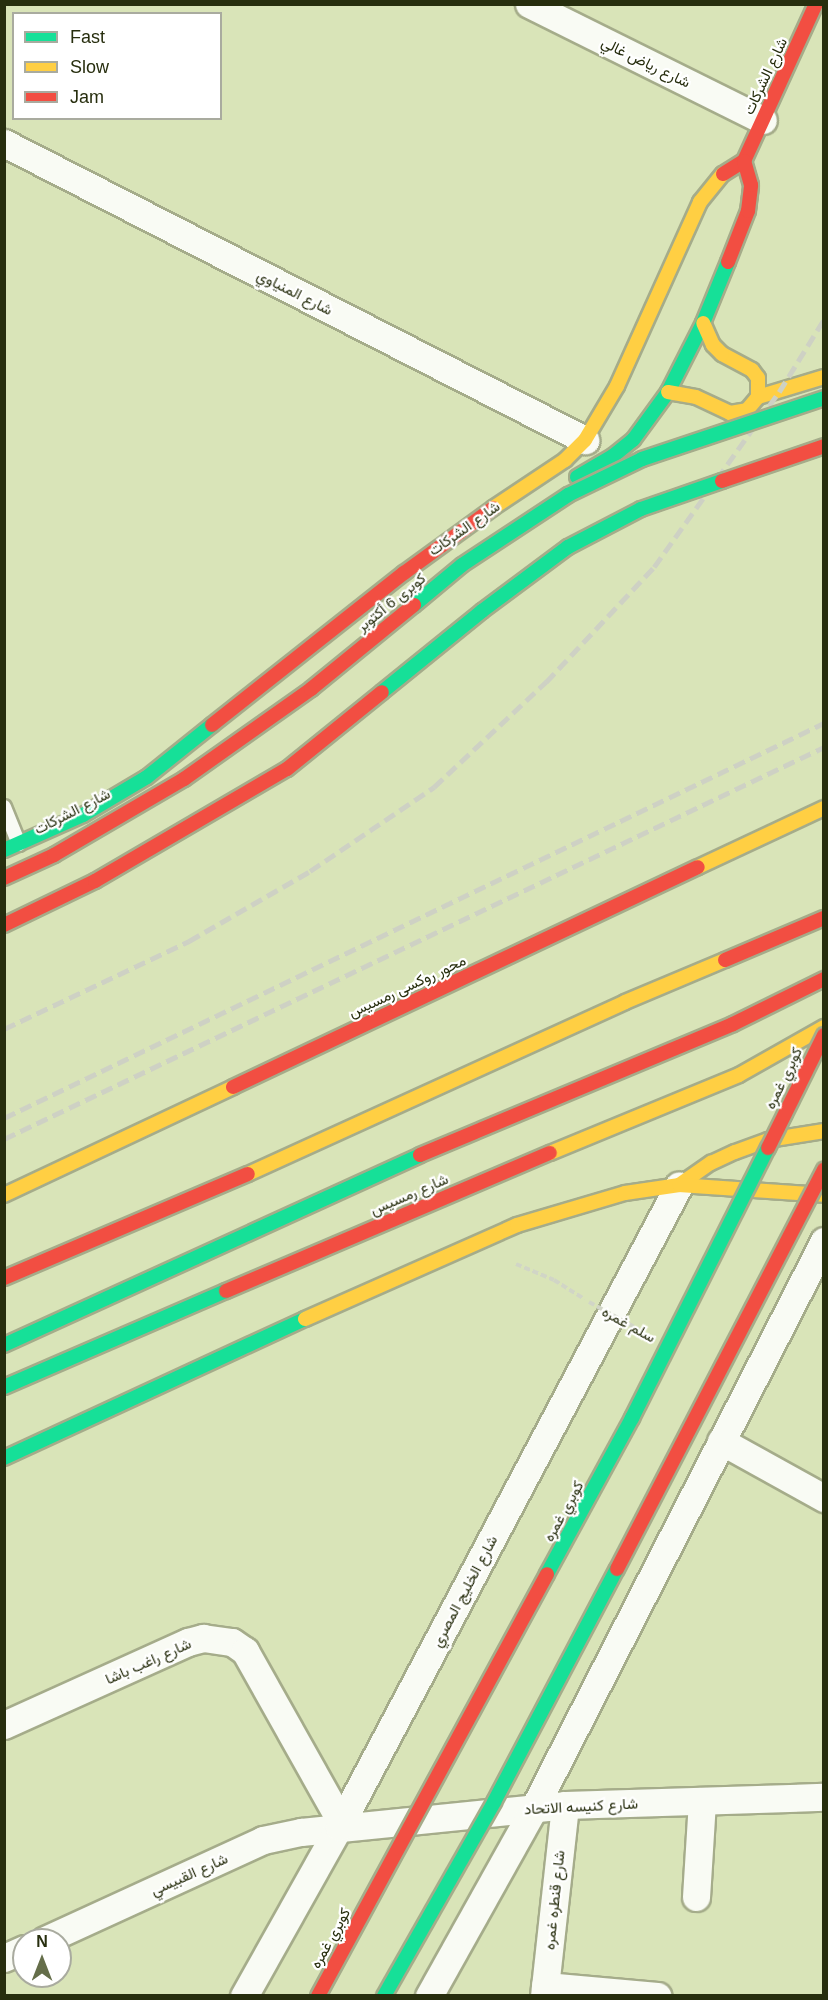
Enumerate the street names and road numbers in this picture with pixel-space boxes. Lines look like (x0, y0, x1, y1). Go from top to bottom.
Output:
street label: شارع رياض غالي (599, 33, 693, 91)
street label: شارع الشركات (739, 35, 791, 117)
street label: شارع المنياوي (254, 265, 336, 319)
street label: شارع الشركات (425, 497, 503, 559)
street label: كوبرى 6 أكتوبر (353, 569, 429, 635)
street label: شارع الشركات (31, 784, 113, 838)
street label: محور روكسى رمسيس (345, 951, 469, 1021)
street label: كوبري غمره (760, 1044, 806, 1112)
street label: شارع رمسيس (367, 1170, 451, 1218)
street label: سلم غمره (599, 1302, 659, 1346)
street label: كوبري غمره (539, 1478, 587, 1544)
street label: شارع الخليج المصري (427, 1532, 501, 1650)
street label: شارع راغب باشا (102, 1634, 194, 1688)
street label: شارع كنيسه الاتحاد (524, 1794, 638, 1818)
street label: شارع القبيسي (148, 1849, 230, 1899)
street label: شارع قنطره غمره (540, 1849, 568, 1951)
street label: كوبري غمره (306, 1905, 354, 1971)

